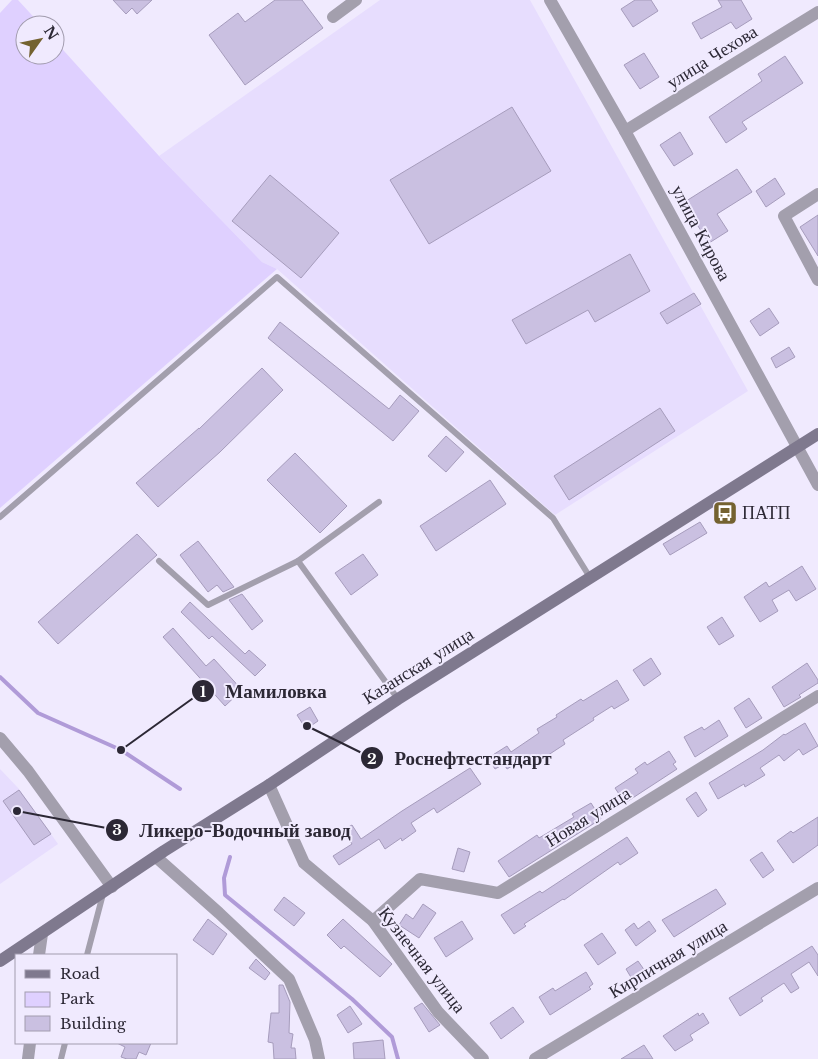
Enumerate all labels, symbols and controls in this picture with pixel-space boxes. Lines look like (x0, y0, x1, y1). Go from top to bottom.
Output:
north arrow (15, 15, 65, 65)
street label: улица Чехова (663, 20, 761, 94)
text: N (40, 22, 62, 43)
street label: улица Кирова (667, 181, 735, 285)
bus stop icon: ПАТП (712, 500, 738, 526)
place label: ПАТП (742, 502, 790, 524)
street label: Казанская улица (358, 623, 478, 709)
callout: Мамиловка (190, 674, 337, 708)
text: Мамиловка (225, 680, 327, 703)
text: 1 (200, 682, 207, 701)
callout: Роснефтестандарт (359, 741, 561, 775)
text: Роснефтестандарт (394, 747, 552, 770)
text: 2 (367, 749, 377, 768)
street label: Новая улица (541, 782, 635, 852)
callout: Ликеро-Водочный завод (105, 813, 361, 847)
text: Ликеро-Водочный завод (139, 819, 351, 842)
text: 3 (112, 820, 122, 839)
street label: Кузнечная улица (374, 903, 470, 1017)
street label: Кирпичная улица (605, 915, 731, 1003)
legend (15, 954, 178, 1044)
text: Road (60, 964, 100, 983)
text: Park (60, 989, 96, 1008)
text: Building (60, 1014, 127, 1033)

